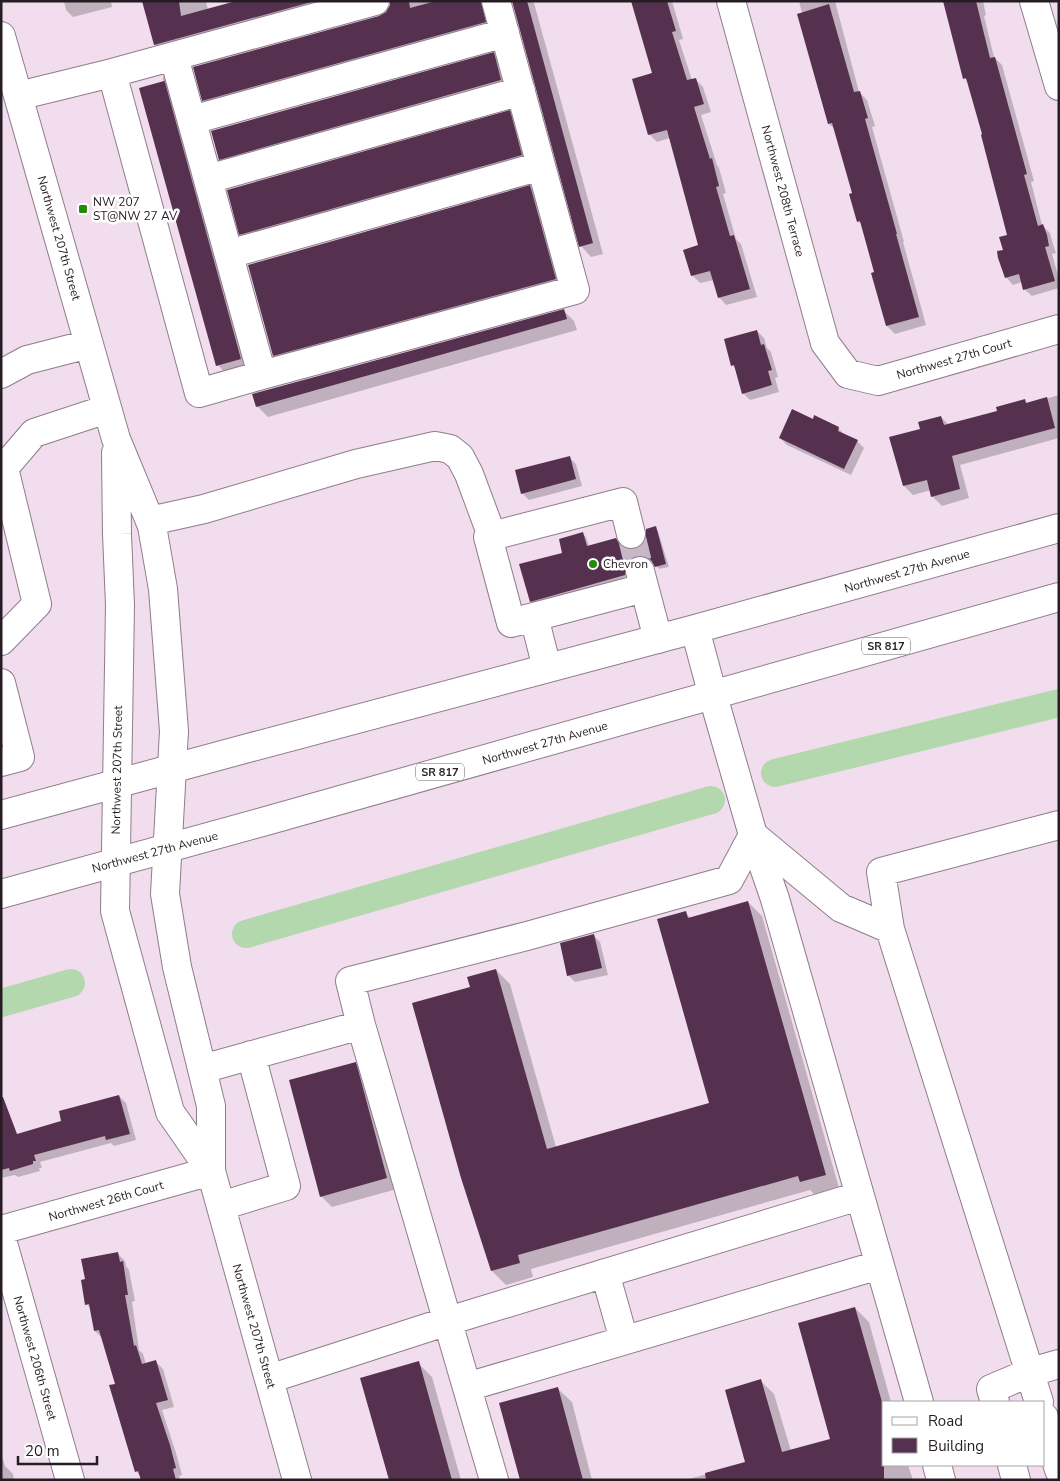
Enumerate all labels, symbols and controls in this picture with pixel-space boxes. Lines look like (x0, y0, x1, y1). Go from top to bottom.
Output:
street label: Northwest 208th Terrace (758, 123, 808, 259)
street label: Northwest 207th Street (34, 174, 85, 303)
place label: NW 207 ST@NW 27 AV (93, 194, 178, 224)
marker: NW 207 ST@NW 27 AV (77, 203, 89, 215)
street label: Northwest 27th Court (895, 335, 1014, 383)
street label: Northwest 27th Avenue (842, 545, 972, 597)
place label: Chevron (603, 556, 648, 572)
marker: Chevron (587, 558, 599, 570)
road number: SR 817 (862, 637, 910, 654)
street label: Northwest 207th Street (108, 705, 126, 835)
street label: Northwest 27th Avenue (480, 717, 610, 769)
road number: SR 817 (416, 764, 464, 780)
street label: Northwest 27th Avenue (90, 827, 220, 877)
street label: Northwest 26th Court (47, 1177, 166, 1225)
street label: Northwest 207th Street (229, 1262, 280, 1391)
street label: Northwest 206th Street (10, 1294, 61, 1423)
legend (882, 1401, 1045, 1466)
text: Road (928, 1411, 963, 1431)
scale bar (18, 1434, 96, 1466)
text: Building (928, 1436, 984, 1456)
text: 20 m (25, 1441, 60, 1461)

